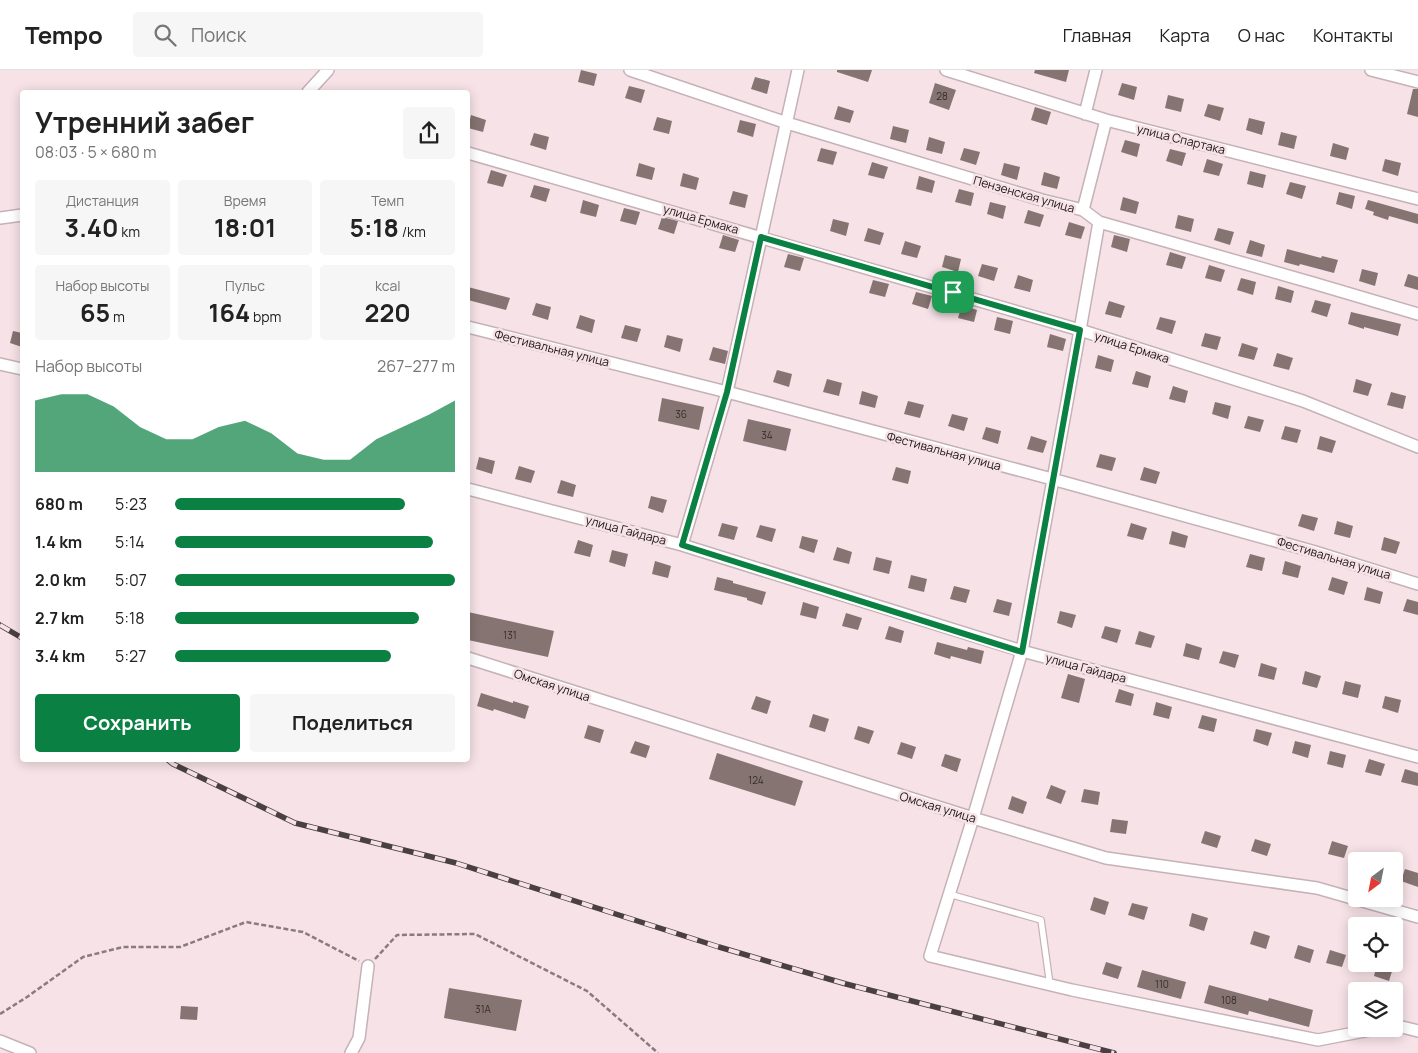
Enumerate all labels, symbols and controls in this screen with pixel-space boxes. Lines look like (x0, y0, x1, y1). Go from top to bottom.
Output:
search box (133, 12, 483, 57)
text: Tempo (25, 18, 103, 51)
icon: search (151, 21, 179, 49)
text: Поиск (191, 22, 246, 48)
text: Главная (1063, 23, 1132, 47)
text: Карта (1160, 23, 1210, 47)
text: О нас (1238, 23, 1285, 47)
text: Контакты (1313, 23, 1393, 47)
house number: 28 (936, 89, 948, 103)
text: Утренний забег (35, 103, 254, 141)
button: share (403, 107, 455, 159)
street label: улица Спартака (1135, 120, 1227, 158)
text: 08:03 · 5 × 680 m (35, 141, 157, 163)
street label: Пензенская улица (971, 171, 1077, 217)
text: Дистанция (66, 191, 139, 210)
text: Время (224, 191, 266, 210)
text: Темп (371, 191, 404, 210)
street label: улица Ермака (661, 200, 741, 238)
text: 3.40 (65, 210, 118, 245)
text: 18:01 (214, 210, 276, 245)
text: 5:18 (349, 210, 399, 245)
text: km (118, 222, 140, 241)
text: /km (399, 222, 426, 241)
pin (932, 271, 974, 313)
text: Набор высоты (55, 276, 149, 295)
text: Пульс (225, 276, 265, 295)
text: kcal (375, 276, 400, 295)
icon: arrive (939, 278, 967, 306)
text: 65 (80, 295, 110, 330)
text: 164 (209, 295, 250, 330)
text: 220 (365, 295, 411, 330)
text: m (110, 307, 125, 326)
text: bpm (250, 307, 281, 326)
street label: Фестивальная улица (493, 325, 611, 371)
street label: улица Ермака (1092, 327, 1172, 367)
text: Набор высоты (35, 355, 142, 377)
text: 267–277 m (377, 355, 455, 377)
house number: 36 (675, 407, 687, 421)
house number: 34 (761, 428, 773, 442)
street label: Фестивальная улица (885, 428, 1003, 474)
text: 680 m (35, 493, 83, 515)
text: 5:23 (115, 493, 147, 515)
street label: улица Гайдара (584, 511, 668, 549)
text: 1.4 km (35, 531, 82, 553)
text: 5:14 (115, 531, 145, 553)
street label: Фестивальная улица (1275, 533, 1393, 583)
text: 2.0 km (35, 569, 86, 591)
text: 5:07 (115, 569, 147, 591)
text: 2.7 km (35, 607, 84, 629)
text: 5:18 (115, 607, 145, 629)
house number: 131 (503, 628, 517, 642)
text: 3.4 km (35, 645, 85, 667)
text: 5:27 (115, 645, 146, 667)
street label: улица Гайдара (1044, 649, 1128, 687)
street label: Омская улица (512, 665, 592, 705)
button: Сохранить (35, 694, 240, 752)
button: Поделиться (250, 694, 455, 752)
house number: 124 (748, 773, 764, 787)
street label: Омская улица (898, 787, 978, 827)
north arrow (1348, 852, 1402, 908)
map controls (1348, 852, 1403, 1037)
button: locate (1348, 917, 1403, 972)
house number: 110 (1155, 977, 1169, 991)
button: layers (1348, 982, 1403, 1037)
house number: 108 (1221, 993, 1237, 1007)
house number: 31А (475, 1002, 492, 1016)

